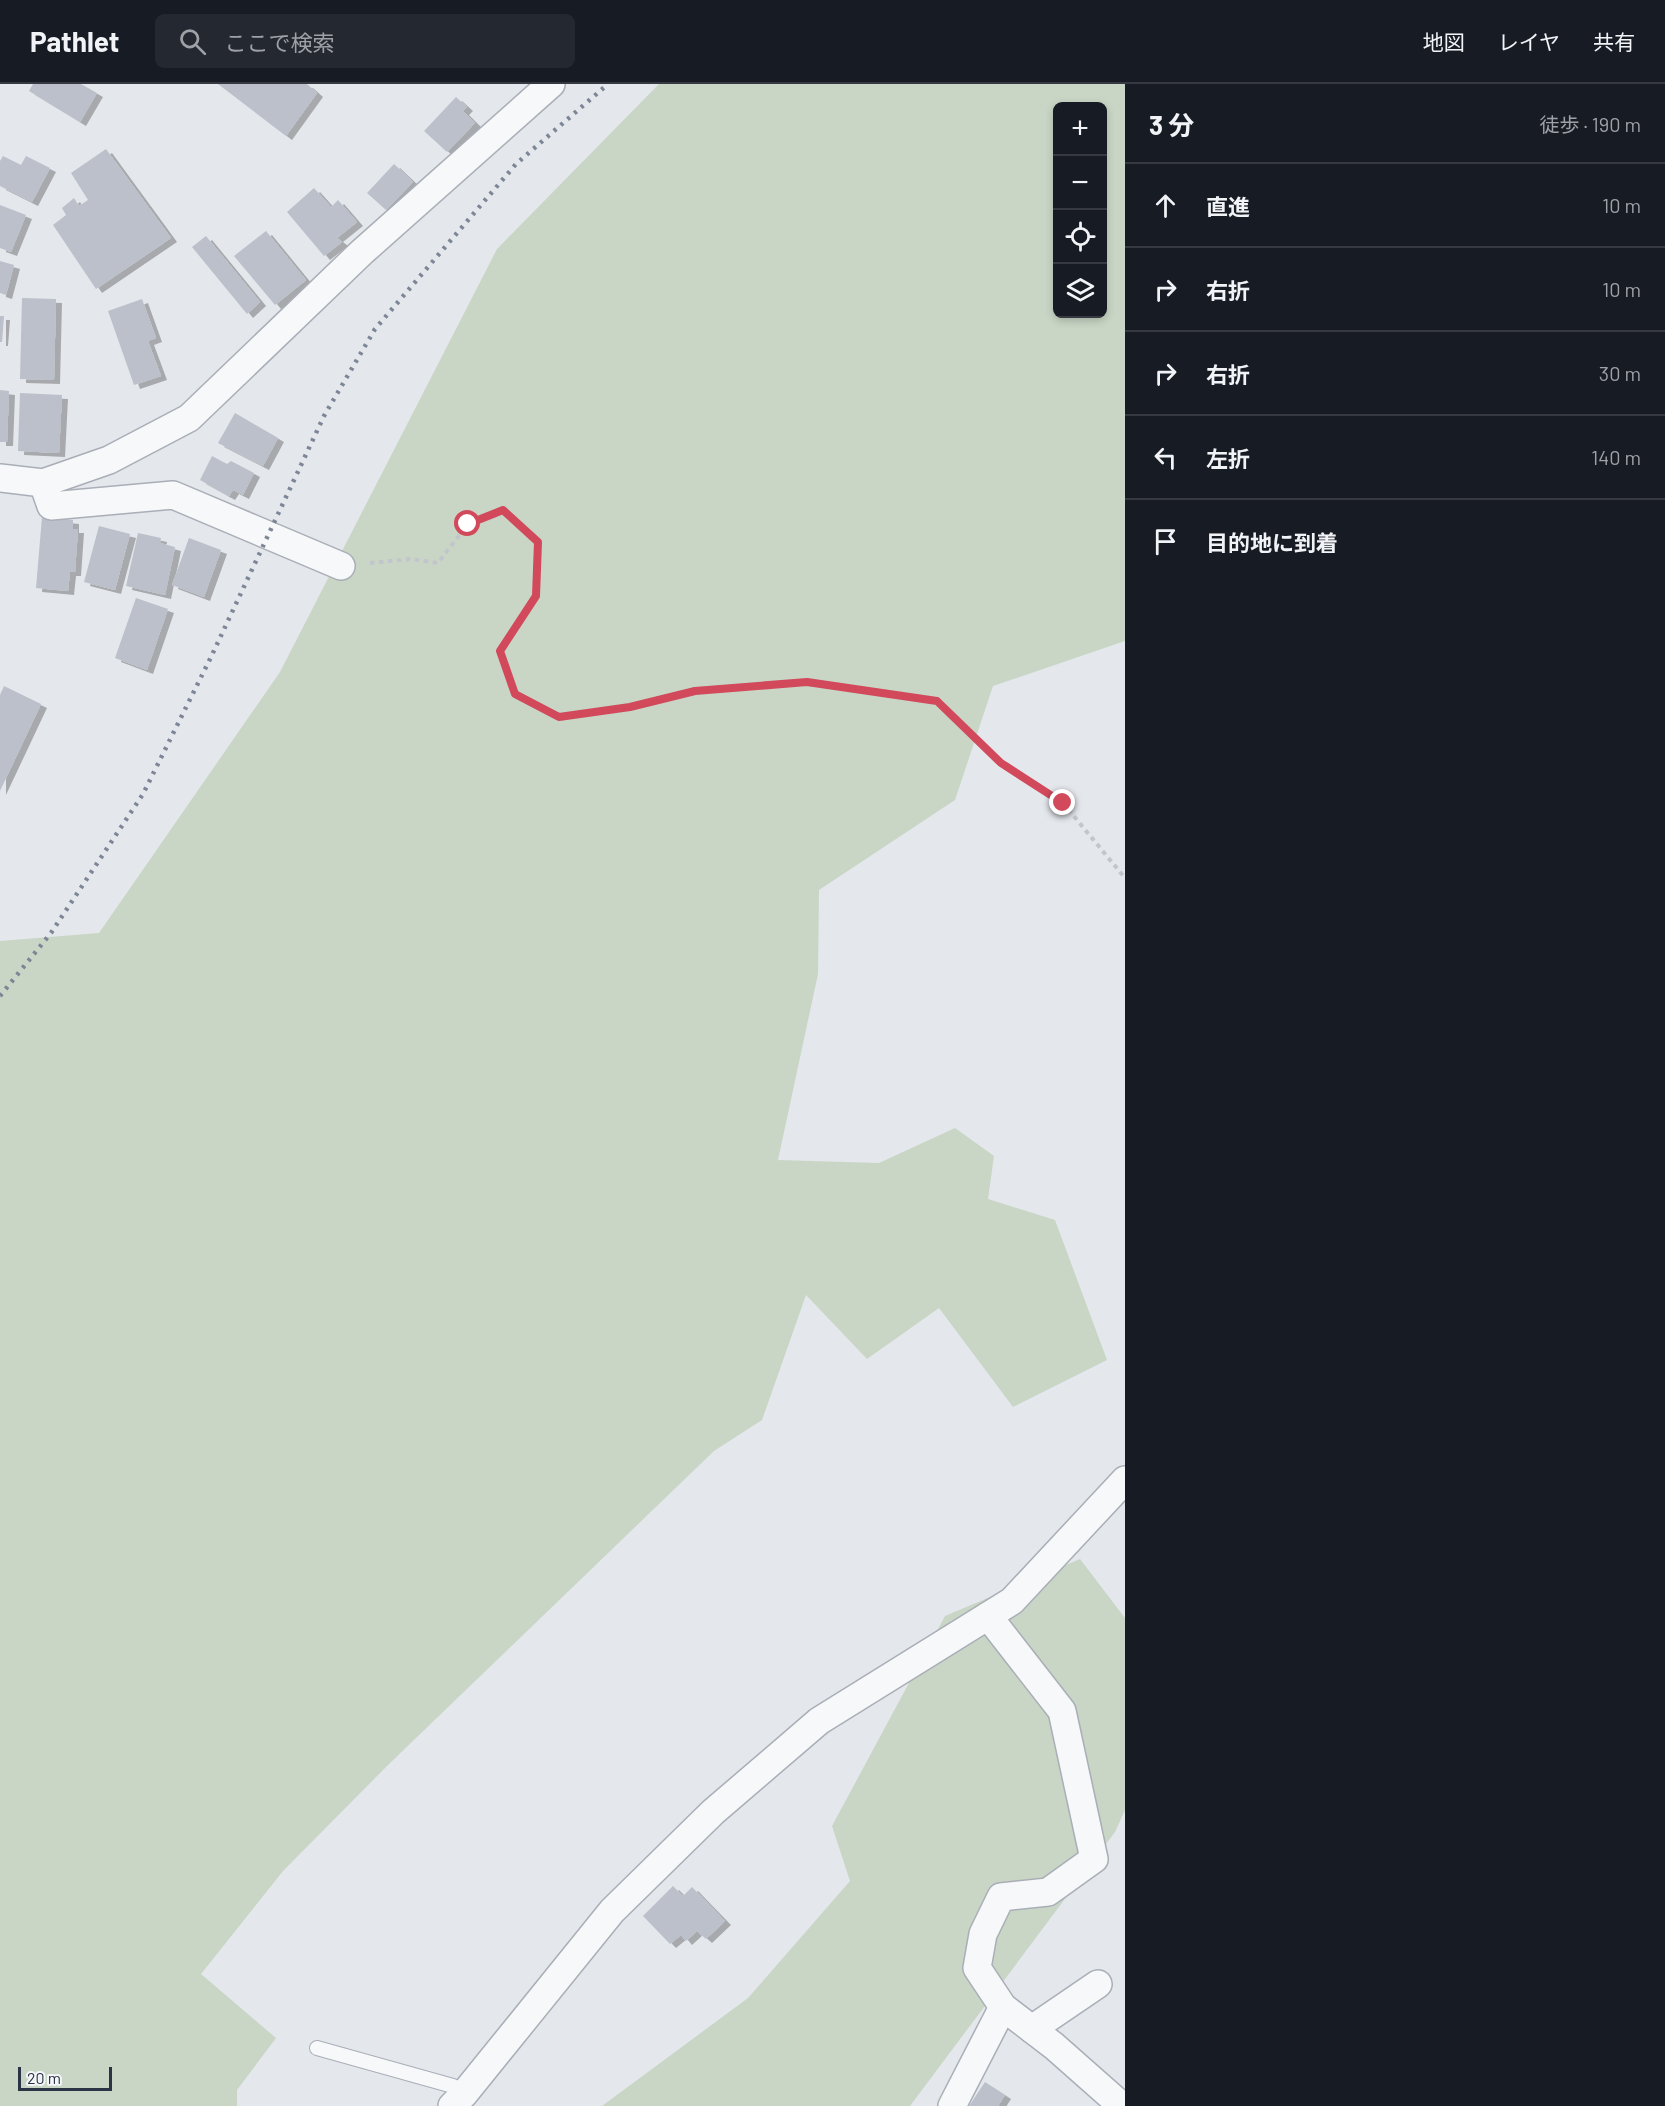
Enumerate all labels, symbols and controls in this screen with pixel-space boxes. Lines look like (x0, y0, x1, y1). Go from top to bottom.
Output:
search box (155, 14, 575, 68)
text: Pathlet (30, 24, 119, 58)
icon: search (176, 25, 209, 58)
text: ここで検索 (224, 29, 334, 55)
text: 地図 (1423, 29, 1465, 54)
text: レイヤ (1498, 29, 1560, 54)
text: 共有 (1593, 29, 1635, 54)
map controls (1053, 102, 1107, 318)
button: + (1053, 102, 1107, 156)
text: 3 分 (1149, 109, 1194, 140)
text: 徒歩 · 190 m (1540, 112, 1641, 136)
button: − (1053, 156, 1107, 210)
icon: ahead (1149, 189, 1182, 222)
text: 直進 (1206, 193, 1250, 219)
text: 10 m (1602, 193, 1641, 217)
button: locate (1053, 210, 1107, 264)
button: layers (1053, 264, 1107, 318)
icon: right (1149, 273, 1182, 306)
text: 右折 (1206, 277, 1250, 303)
text: 10 m (1602, 277, 1641, 301)
icon: right (1149, 357, 1182, 390)
text: 右折 (1206, 361, 1250, 387)
text: 30 m (1599, 361, 1641, 385)
icon: left (1149, 441, 1182, 474)
text: 左折 (1206, 445, 1250, 471)
text: 140 m (1591, 445, 1641, 469)
route start (454, 510, 480, 536)
icon: arrive (1149, 525, 1182, 558)
text: 目的地に到着 (1206, 529, 1338, 555)
route end (1049, 789, 1075, 815)
scale bar (18, 2064, 112, 2092)
text: 20 m (27, 2068, 61, 2087)

